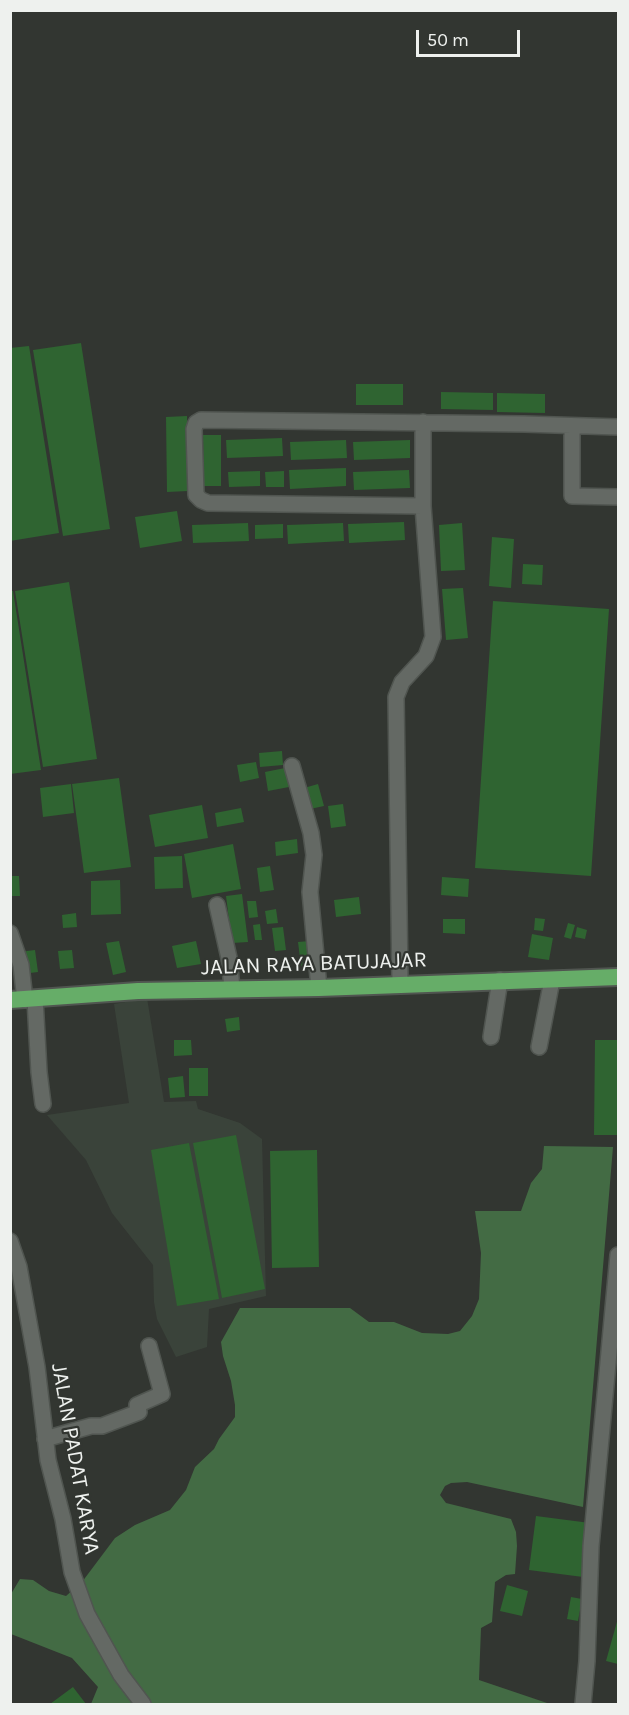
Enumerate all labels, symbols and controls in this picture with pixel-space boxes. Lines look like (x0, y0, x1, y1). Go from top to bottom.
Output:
scale bar (419, 18, 522, 56)
text: 50 m (427, 29, 469, 51)
street label: JALAN RAYA BATUJAJAR (201, 947, 427, 981)
street label: JALAN PADAT KARYA (45, 1361, 105, 1557)

